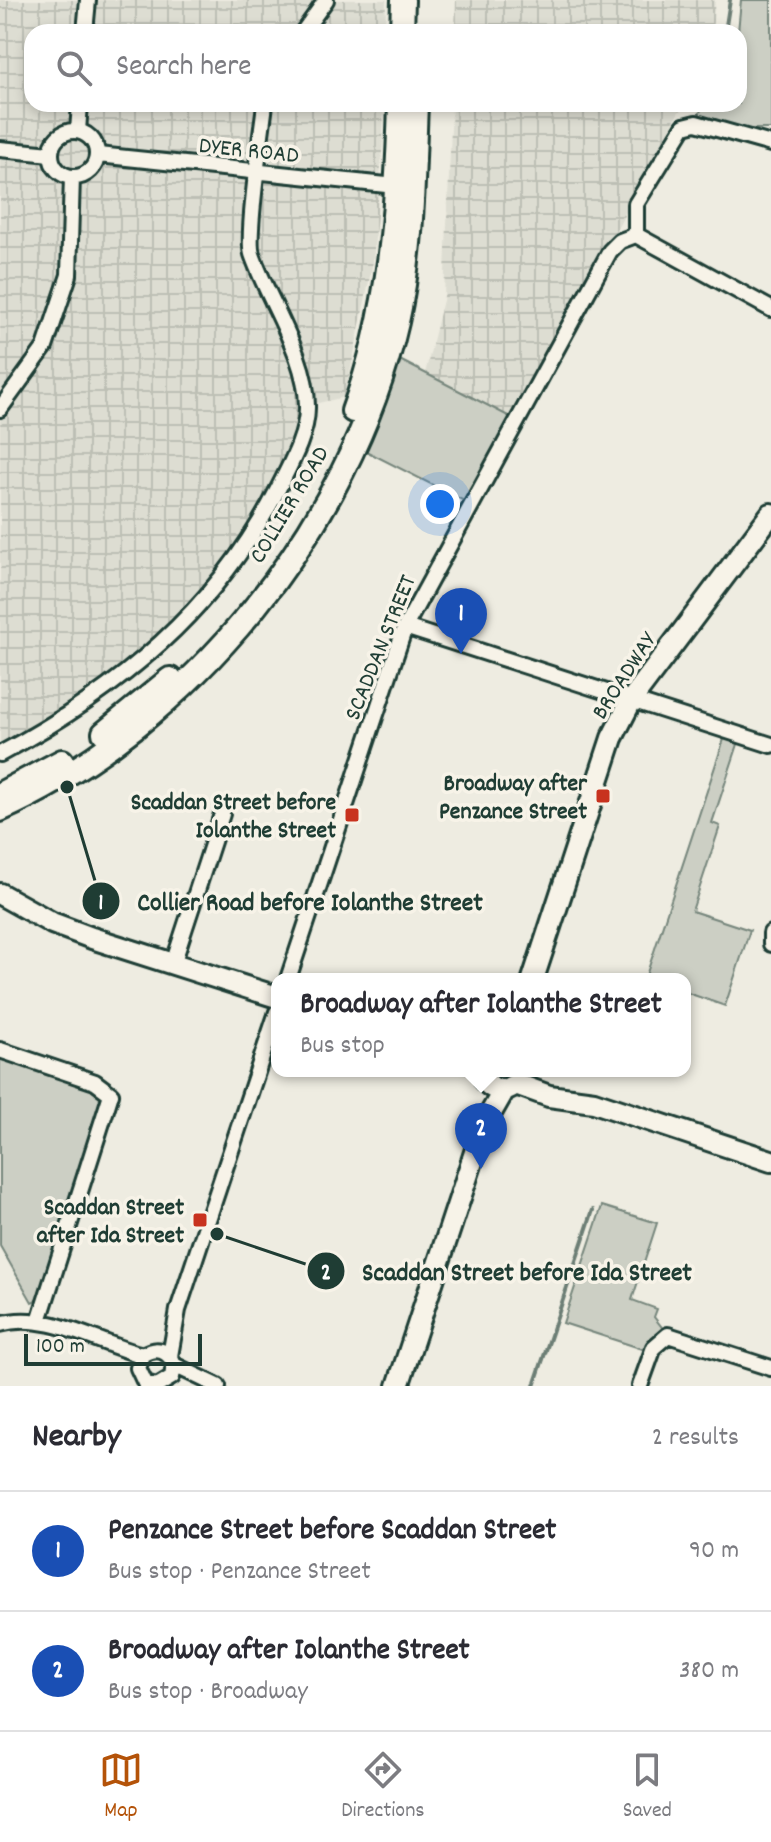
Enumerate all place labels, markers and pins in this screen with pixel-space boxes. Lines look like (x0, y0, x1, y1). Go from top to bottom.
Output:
pin: 1 (435, 588, 487, 654)
place label: Broadway after Penzance Street (439, 768, 588, 830)
place label: Scaddan Street before Iolanthe Street (131, 787, 336, 849)
marker: Broadway after Penzance Street (594, 787, 612, 805)
marker: Scaddan Street before Iolanthe Street (343, 806, 361, 824)
callout: Collier Road before Iolanthe Street (81, 876, 499, 926)
pin: 2 (455, 1103, 507, 1169)
place label: Scaddan Street after Ida Street (37, 1192, 184, 1254)
marker: Scaddan Street after Ida Street (191, 1211, 209, 1229)
callout: Scaddan Street before Ida Street (306, 1246, 708, 1296)

